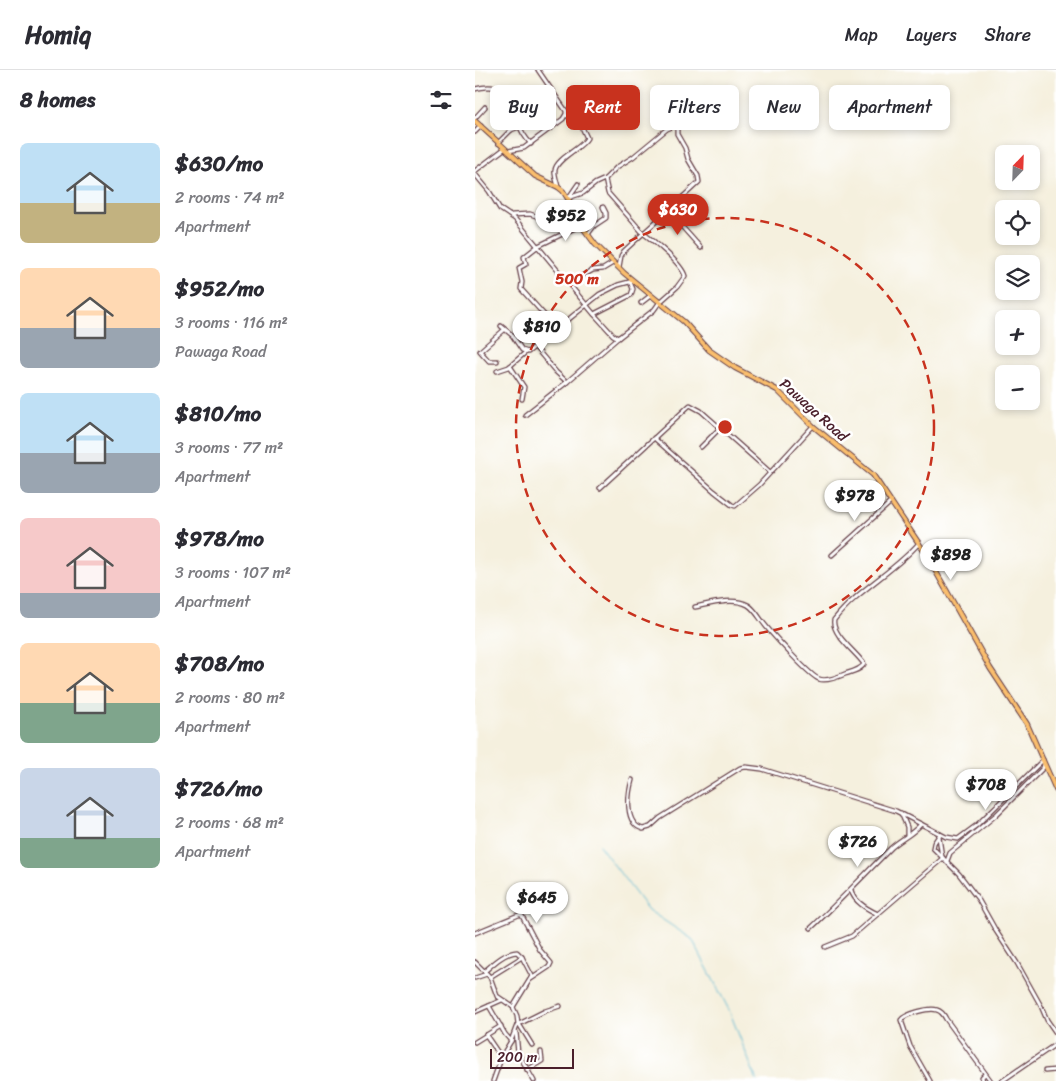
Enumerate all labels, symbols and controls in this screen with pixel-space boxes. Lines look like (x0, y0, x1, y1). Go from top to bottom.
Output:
text: Homiq (25, 14, 91, 56)
text: Map (845, 19, 878, 51)
text: Layers (906, 19, 957, 51)
text: Share (985, 19, 1031, 51)
text: 8 homes (20, 81, 95, 119)
chip: Buy (490, 85, 556, 130)
chip: Rent (566, 85, 640, 130)
chip: Filters (650, 85, 739, 130)
chip: New (749, 85, 819, 130)
chip: Apartment (829, 85, 950, 130)
icon: filters (427, 86, 455, 114)
text: $630/mo (175, 145, 263, 183)
north arrow (995, 145, 1040, 190)
map controls (995, 145, 1040, 410)
icon: home (60, 163, 120, 223)
text: 2 rooms · 74 m² (175, 183, 285, 212)
pin: $630 (648, 194, 708, 236)
text: $630 (659, 195, 697, 224)
pin: $952 (536, 200, 596, 242)
button: locate (995, 200, 1040, 245)
text: $952 (546, 201, 586, 230)
text: Apartment (175, 212, 251, 241)
button: layers (995, 255, 1040, 300)
text: 500 m (555, 266, 599, 292)
text: $952/mo (175, 270, 264, 308)
icon: home (60, 288, 120, 348)
text: 3 rooms · 116 m² (175, 308, 288, 337)
pin: $810 (512, 310, 572, 353)
button: + (995, 310, 1040, 355)
text: $810 (523, 312, 561, 341)
text: Pawaga Road (175, 337, 266, 366)
button: − (995, 365, 1040, 410)
street label: Pawaga Road (773, 372, 855, 449)
text: $810/mo (175, 395, 261, 433)
icon: home (60, 413, 120, 473)
centre of rings (716, 418, 734, 436)
text: 3 rooms · 77 m² (175, 433, 283, 462)
text: Apartment (175, 462, 251, 491)
pin: $978 (825, 480, 885, 522)
text: $978 (835, 481, 875, 510)
text: $978/mo (175, 520, 264, 558)
icon: home (60, 538, 120, 598)
pin: $898 (921, 538, 981, 581)
text: $898 (931, 540, 971, 569)
text: 3 rooms · 107 m² (175, 558, 291, 587)
text: Apartment (175, 587, 251, 616)
text: $708/mo (175, 645, 264, 683)
icon: home (60, 663, 120, 723)
text: 2 rooms · 80 m² (175, 683, 285, 712)
text: Apartment (175, 712, 251, 741)
pin: $708 (956, 768, 1016, 811)
text: $726/mo (175, 770, 262, 808)
text: $708 (966, 770, 1006, 799)
icon: home (60, 788, 120, 848)
text: 2 rooms · 68 m² (175, 808, 284, 837)
pin: $726 (828, 826, 888, 868)
text: $726 (839, 827, 877, 856)
text: Apartment (175, 837, 251, 866)
pin: $645 (507, 882, 567, 924)
text: $645 (517, 883, 557, 912)
text: 200 m (497, 1045, 537, 1070)
scale bar (490, 1046, 574, 1069)

